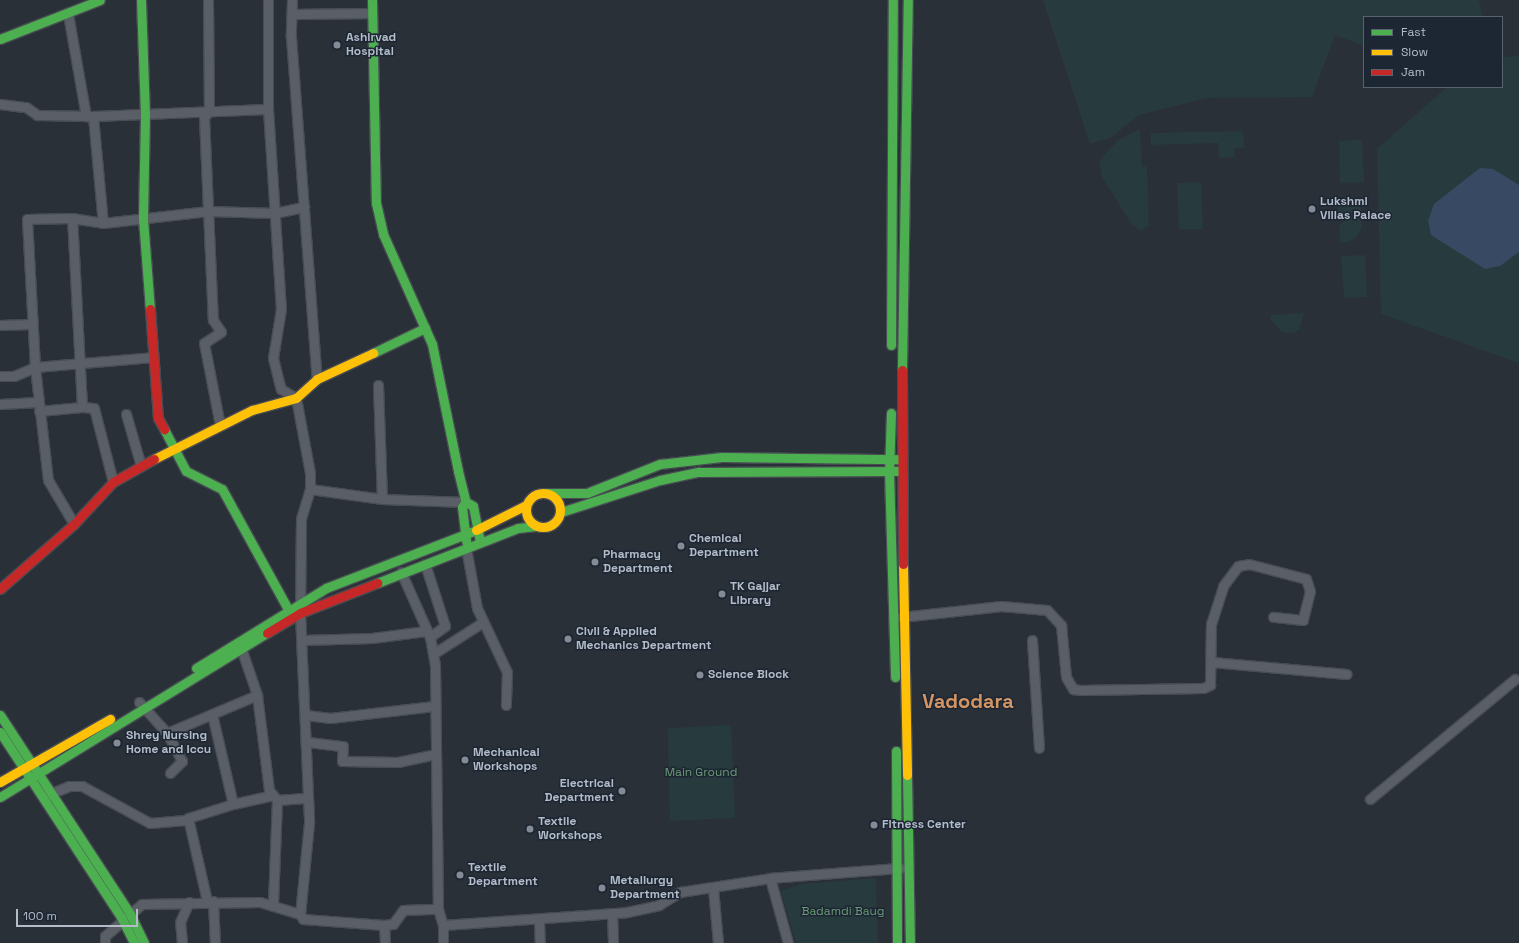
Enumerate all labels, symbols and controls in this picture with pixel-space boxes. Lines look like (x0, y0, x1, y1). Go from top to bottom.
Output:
legend (1363, 16, 1503, 88)
text: Fast (1401, 24, 1426, 40)
place label: Ashirvad Hospital (346, 31, 396, 59)
marker: Ashirvad Hospital (331, 39, 343, 51)
text: Slow (1401, 44, 1428, 60)
text: Jam (1401, 64, 1425, 80)
place label: Lukshmi Villas Palace (1320, 195, 1391, 223)
marker: Lukshmi Villas Palace (1307, 204, 1317, 214)
place label: Chemical Department (689, 532, 759, 560)
marker: Chemical Department (676, 541, 686, 551)
place label: Pharmacy Department (603, 548, 673, 576)
marker: Pharmacy Department (590, 557, 600, 567)
place label: TK Gajjar Library (730, 580, 781, 608)
marker: TK Gajjar Library (717, 589, 727, 599)
place label: Civil & Applied Mechanics Department (576, 625, 711, 653)
marker: Civil & Applied Mechanics Department (563, 634, 573, 644)
place label: Science Block (708, 668, 789, 682)
marker: Science Block (695, 670, 705, 680)
district label: Vadodara (922, 689, 1014, 713)
place label: Shrey Nursing Home and Iccu (126, 729, 211, 757)
marker: Shrey Nursing Home and Iccu (111, 737, 123, 749)
place label: Mechanical Workshops (473, 746, 540, 774)
marker: Mechanical Workshops (460, 755, 470, 765)
park label: Main Ground (665, 766, 737, 780)
place label: Electrical Department (544, 777, 614, 805)
marker: Electrical Department (617, 786, 627, 796)
place label: Textile Workshops (538, 815, 602, 843)
place label: Fitness Center (882, 818, 966, 832)
marker: Fitness Center (869, 820, 879, 830)
marker: Textile Workshops (525, 824, 535, 834)
place label: Textile Department (468, 861, 538, 889)
marker: Textile Department (455, 870, 465, 880)
place label: Metallurgy Department (610, 874, 680, 902)
marker: Metallurgy Department (597, 883, 607, 893)
scale bar (18, 901, 140, 927)
park label: Badamdi Baug (801, 905, 885, 919)
text: 100 m (23, 908, 57, 924)

